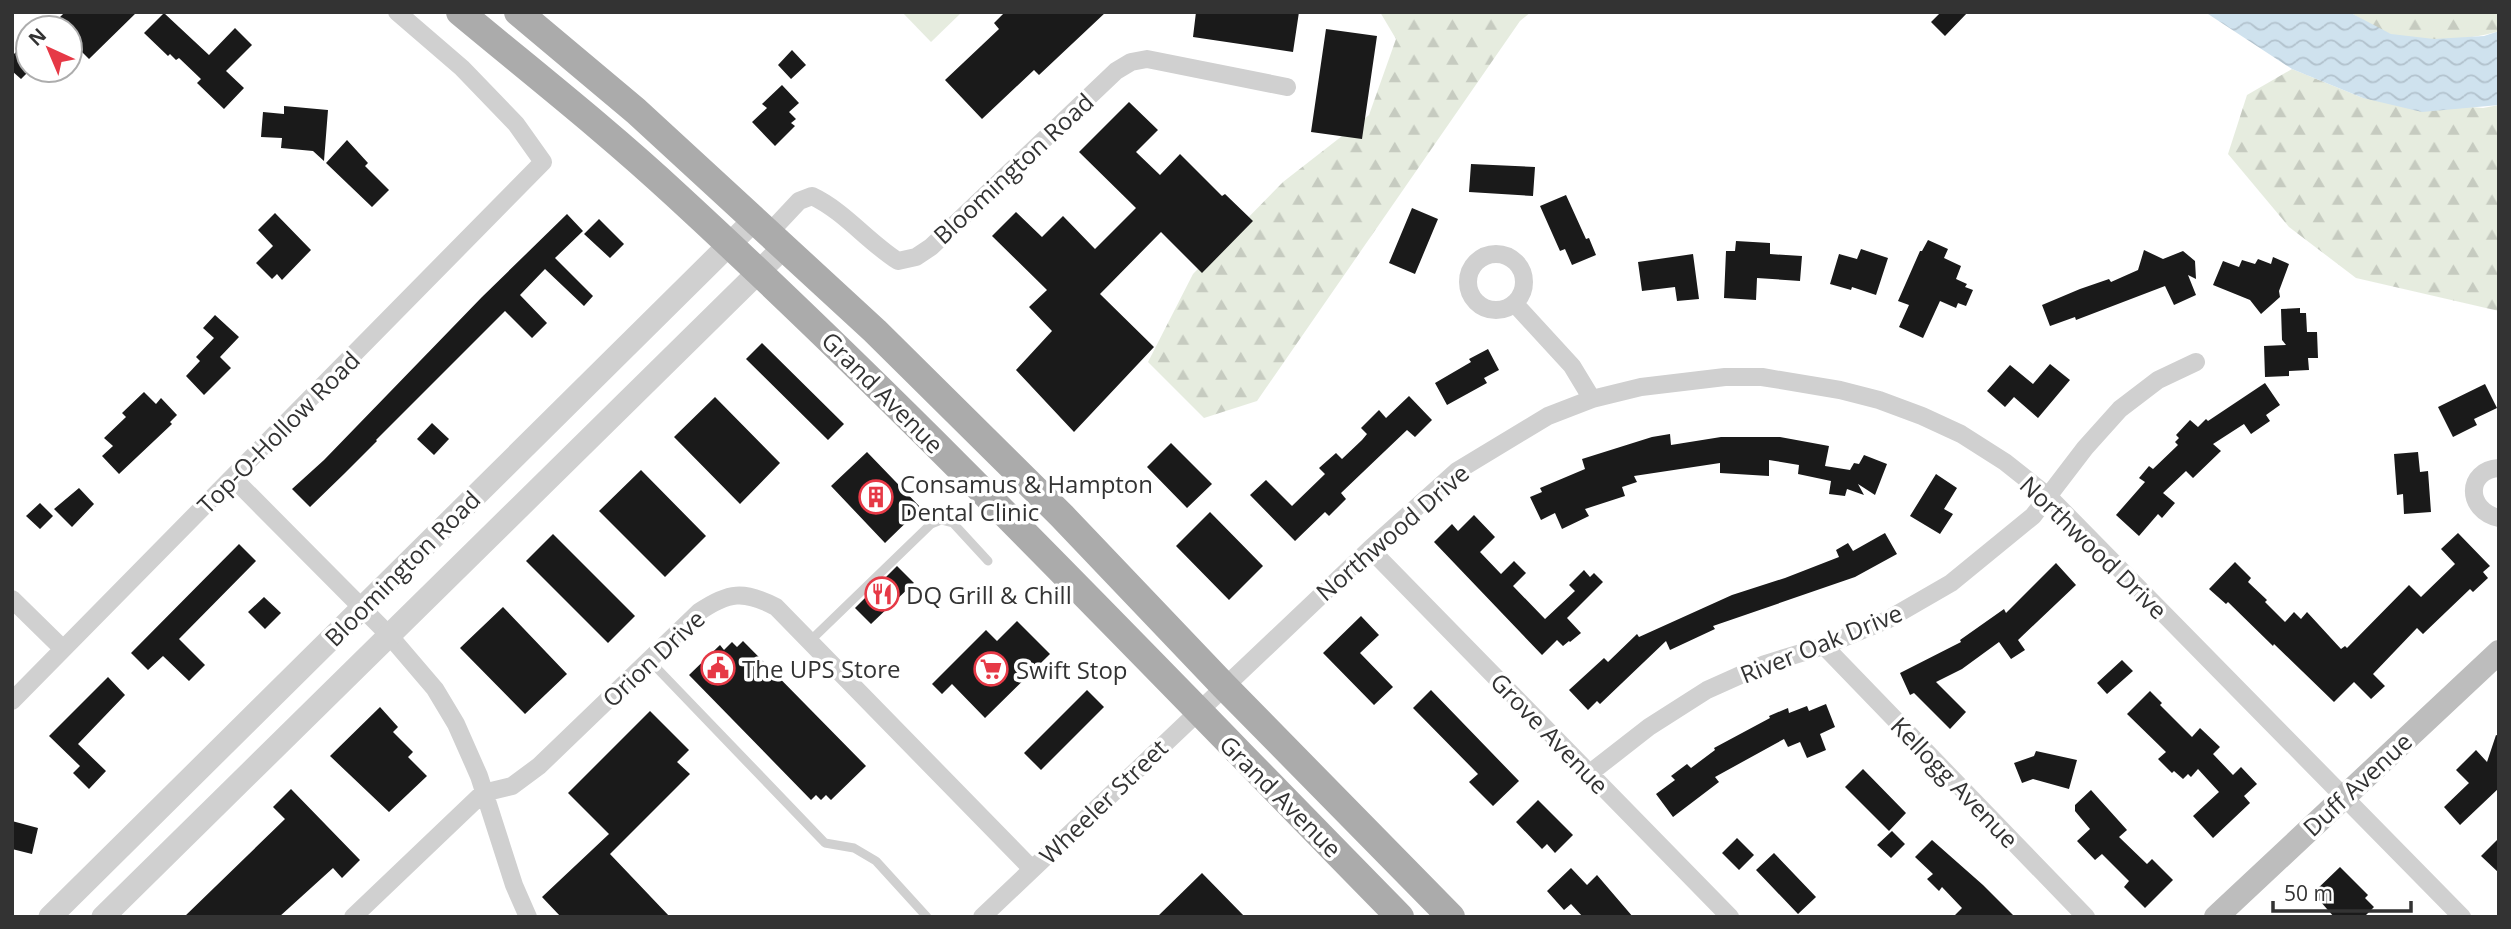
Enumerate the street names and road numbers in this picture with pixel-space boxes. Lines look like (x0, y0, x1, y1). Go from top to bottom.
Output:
street label: Bloomington Road (926, 85, 1100, 251)
street label: Grand Avenue (815, 324, 951, 460)
street label: Top-O-Hollow Road (190, 344, 366, 520)
street label: Northwood Drive (1308, 456, 1476, 608)
street label: Northwood Drive (2013, 468, 2175, 626)
street label: Bloomington Road (317, 483, 487, 653)
street label: River Oak Drive (1735, 595, 1907, 691)
street label: Orion Drive (595, 602, 711, 714)
street label: Grove Avenue (1484, 665, 1616, 801)
street label: Kellogg Avenue (1884, 709, 2026, 855)
street label: Duff Avenue (2295, 725, 2419, 843)
street label: Grand Avenue (1213, 728, 1349, 864)
street label: Wheeler Street (1032, 731, 1174, 871)

